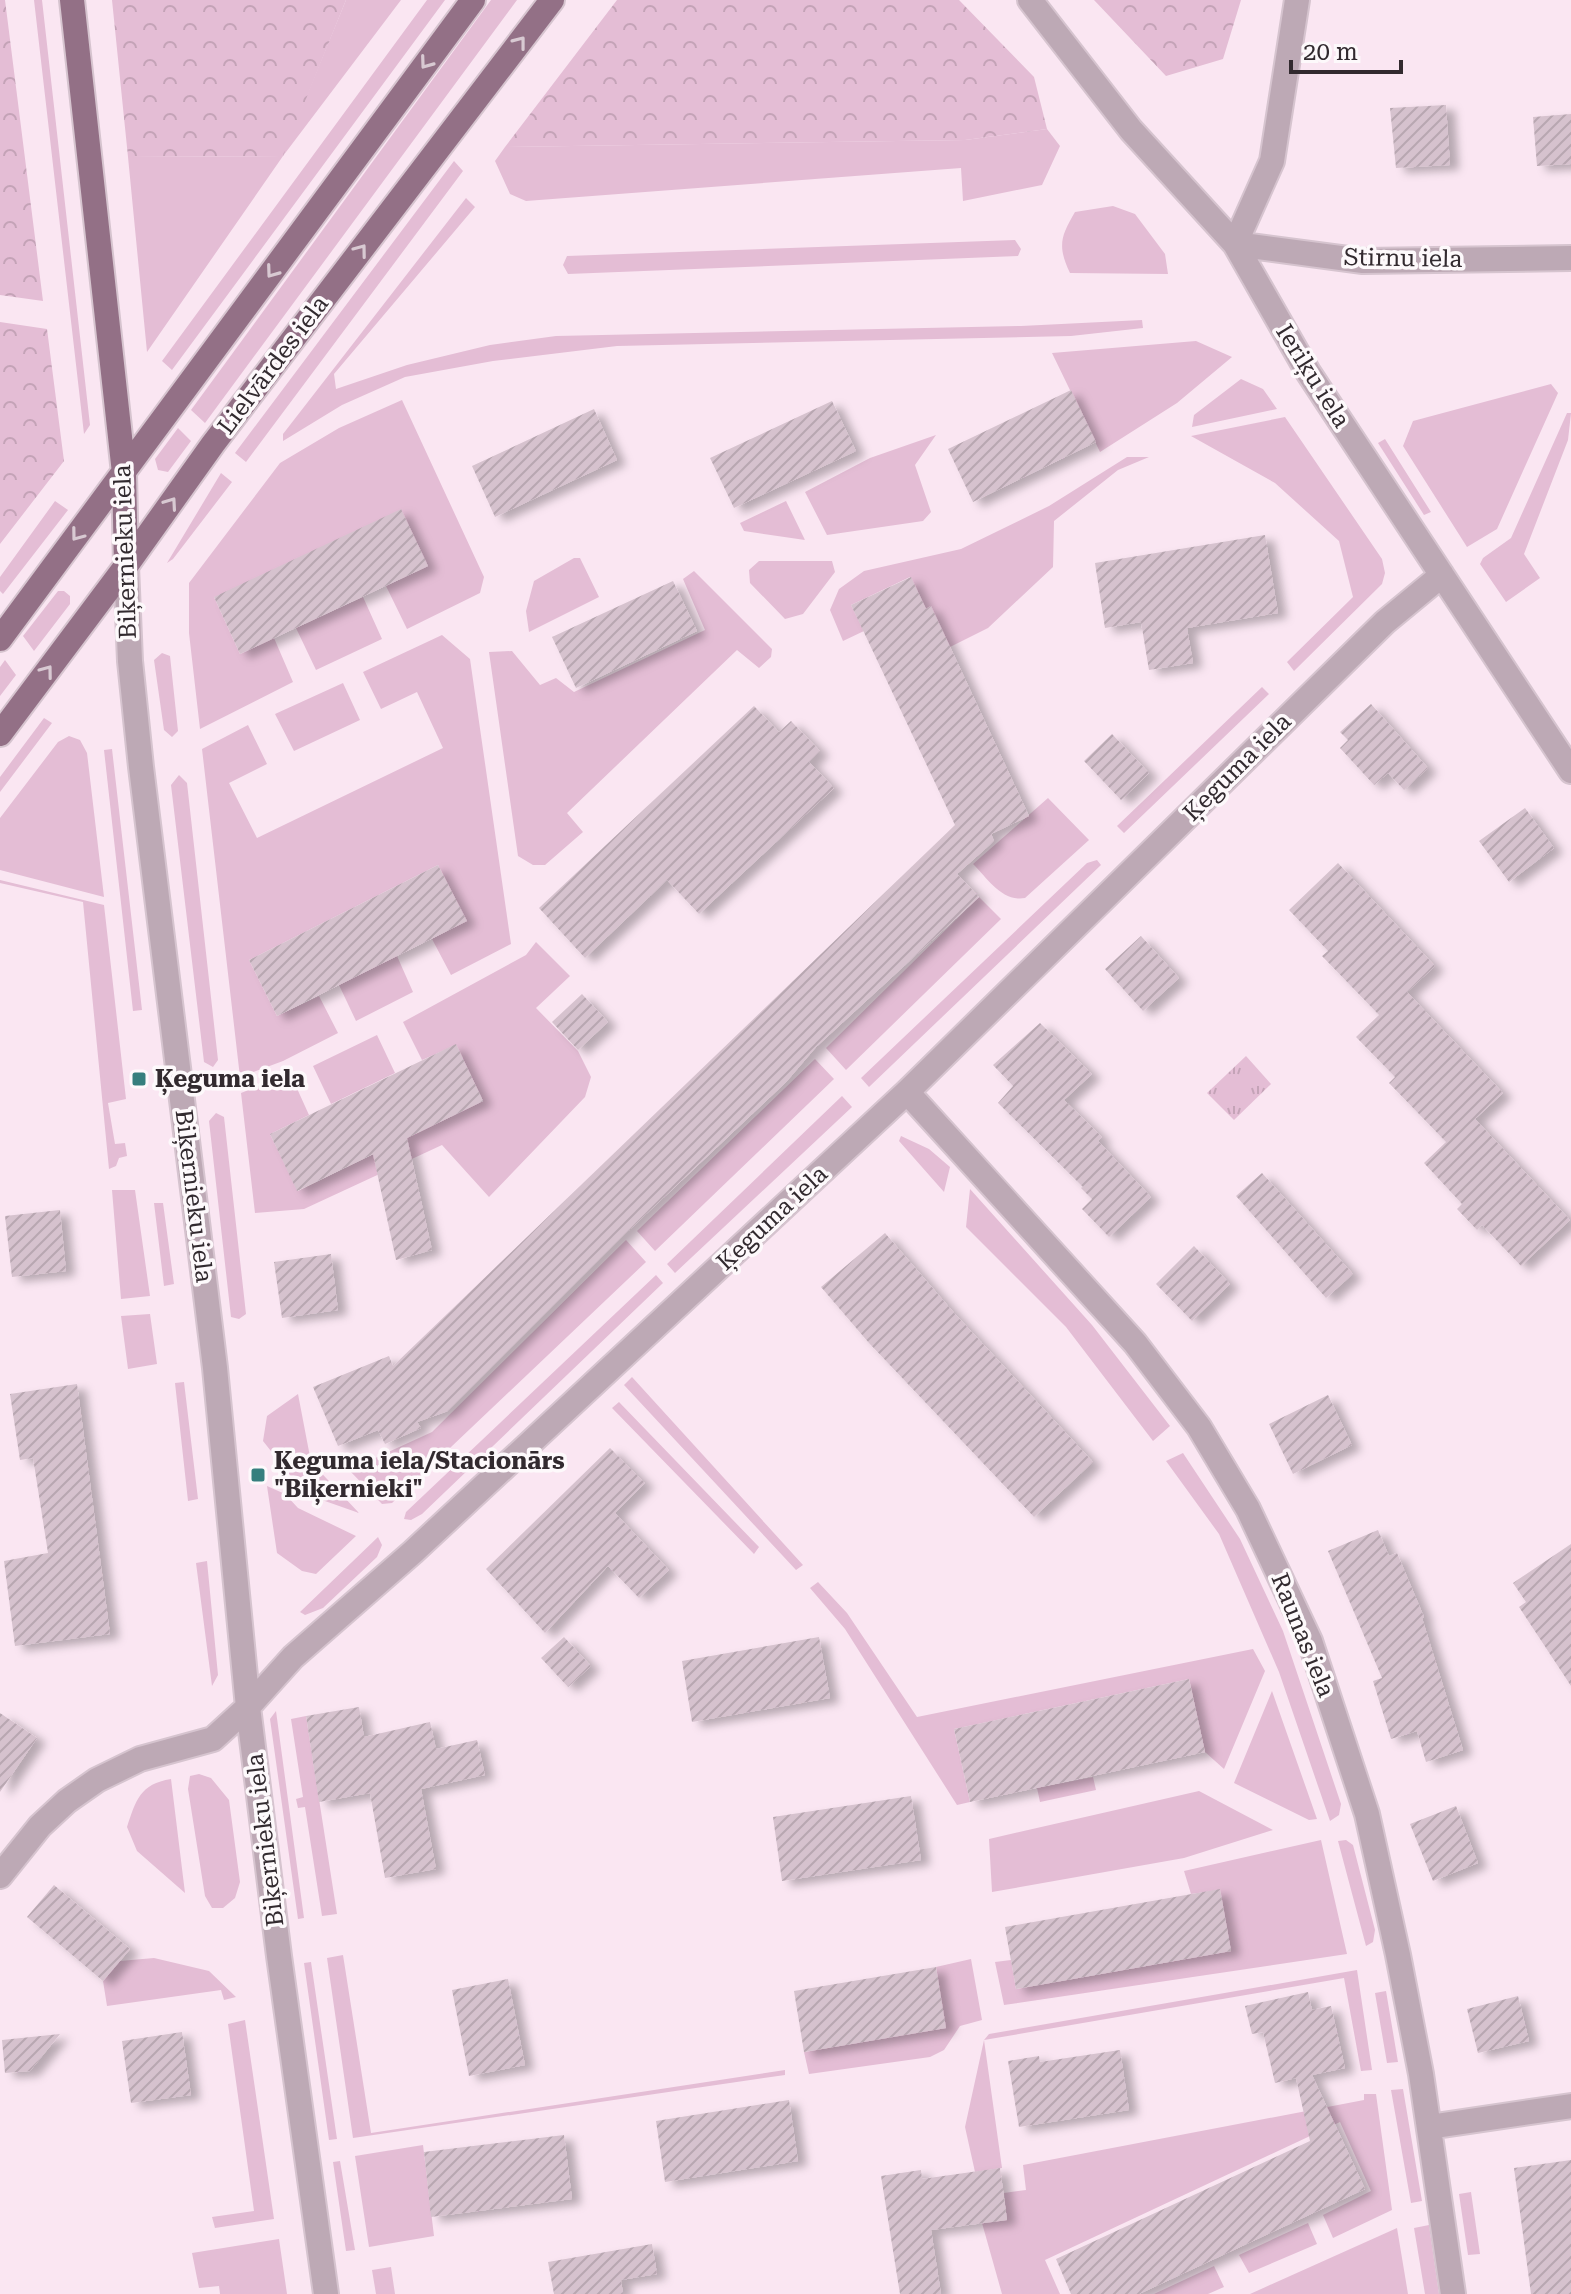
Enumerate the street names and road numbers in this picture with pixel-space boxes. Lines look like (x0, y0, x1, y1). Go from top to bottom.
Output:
street label: Stirnu iela (1343, 243, 1463, 273)
street label: Lielvārdes iela (212, 290, 334, 440)
street label: Ieriķu iela (1269, 319, 1356, 434)
street label: Biķernieku iela (108, 464, 144, 640)
street label: Ķeguma iela (1177, 707, 1298, 828)
street label: Biķernieku iela (167, 1108, 219, 1284)
street label: Ķeguma iela (711, 1160, 834, 1278)
street label: Raunas iela (1265, 1569, 1341, 1701)
street label: Biķernieku iela (240, 1752, 292, 1928)

